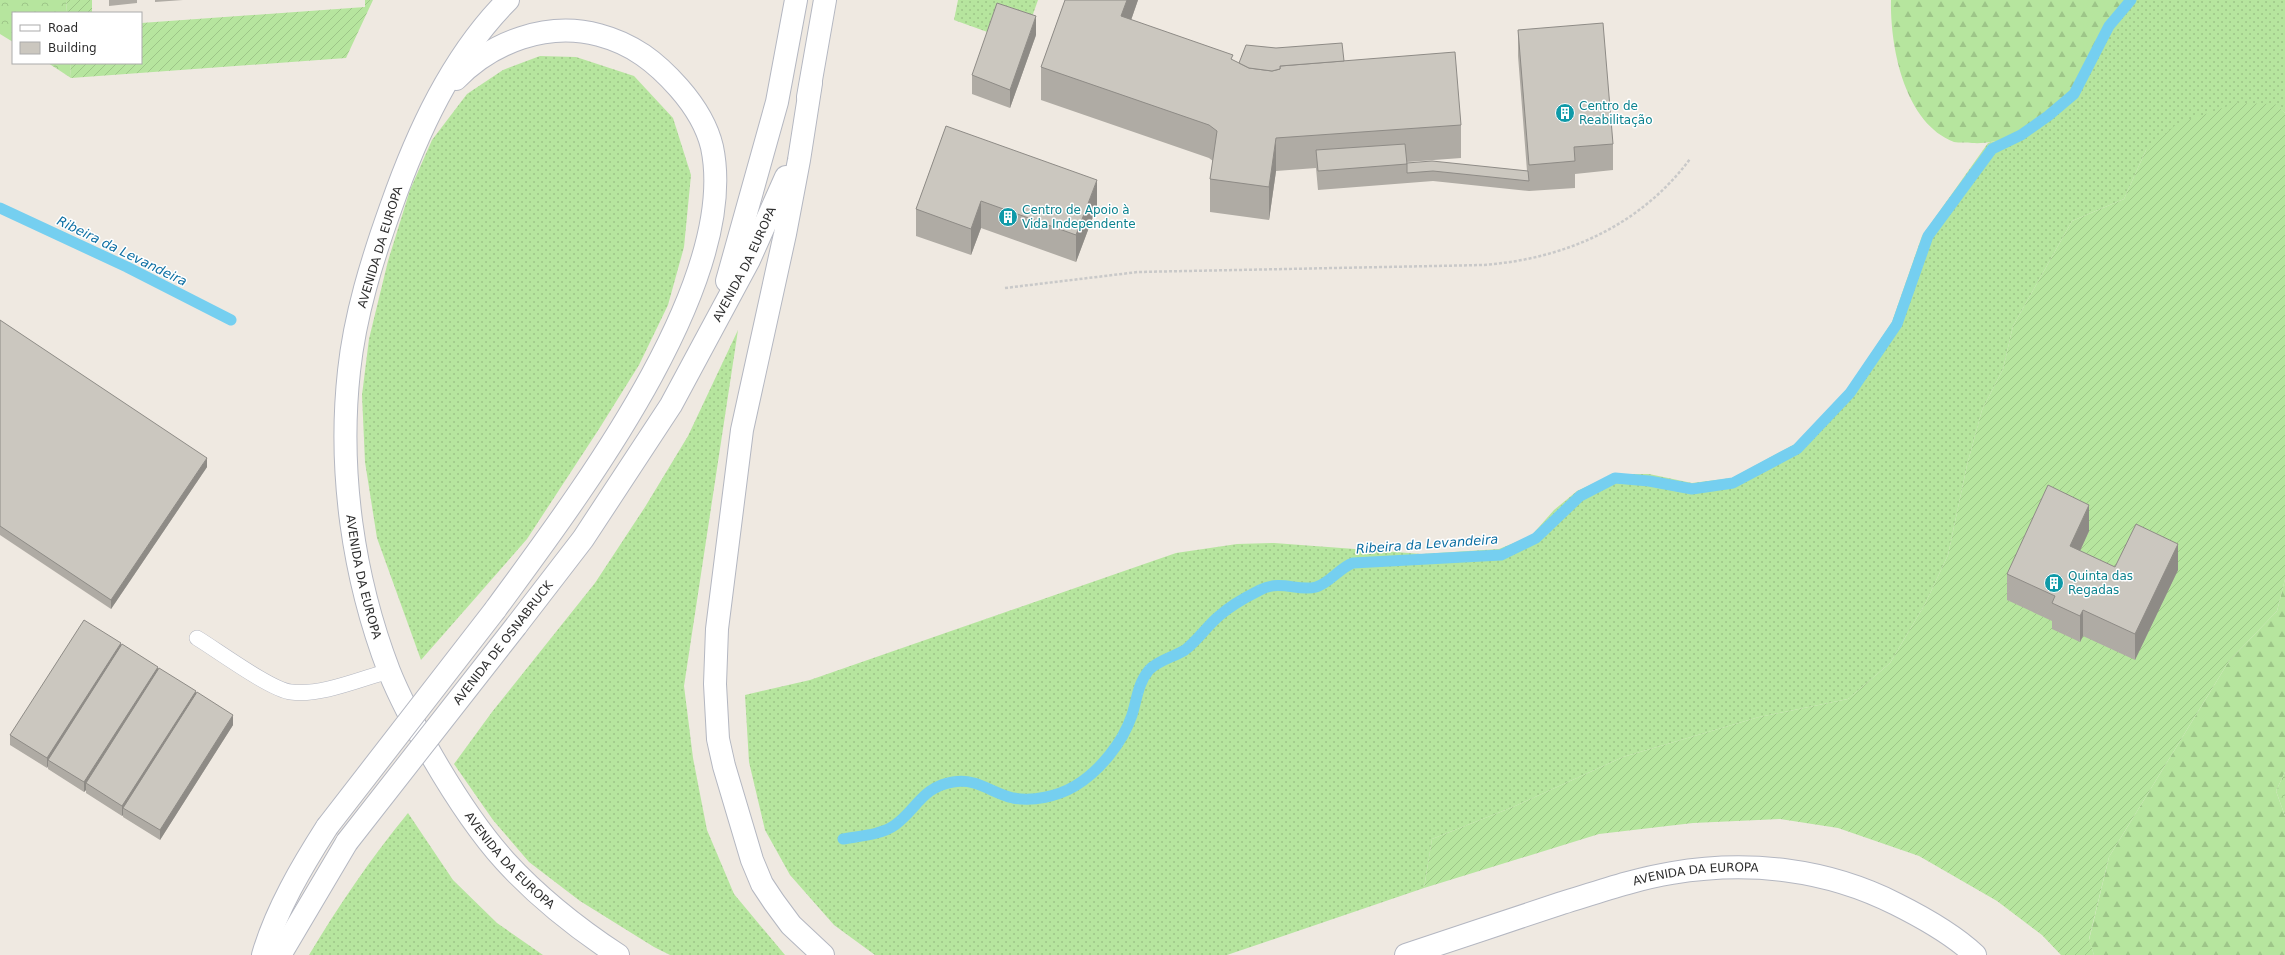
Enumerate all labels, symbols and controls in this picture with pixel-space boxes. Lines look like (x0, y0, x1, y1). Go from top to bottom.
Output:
legend (12, 12, 142, 64)
text: Road (48, 21, 78, 35)
text: Building (48, 41, 97, 55)
place label: Centro de Reabilitação (1579, 99, 1653, 127)
building icon: Centro de Reabilitação (1554, 102, 1576, 124)
street label: AVENIDA DA EUROPA (355, 184, 405, 310)
place label: Centro de Apoio à Vida Independente (1022, 203, 1136, 231)
street label: AVENIDA DA EUROPA (710, 204, 779, 324)
building icon: Centro de Apoio à Vida Independente (997, 206, 1019, 228)
water label: Ribeira da Levandeira (55, 213, 189, 289)
street label: AVENIDA DA EUROPA (343, 514, 384, 641)
water label: Ribeira da Levandeira (1355, 532, 1499, 556)
place label: Quinta das Regadas (2068, 569, 2133, 597)
building icon: Quinta das Regadas (2043, 572, 2065, 594)
street label: AVENIDA DE OSNABRUCK (450, 577, 556, 708)
street label: AVENIDA DA EUROPA (462, 809, 558, 912)
street label: AVENIDA DA EUROPA (1631, 860, 1760, 888)

